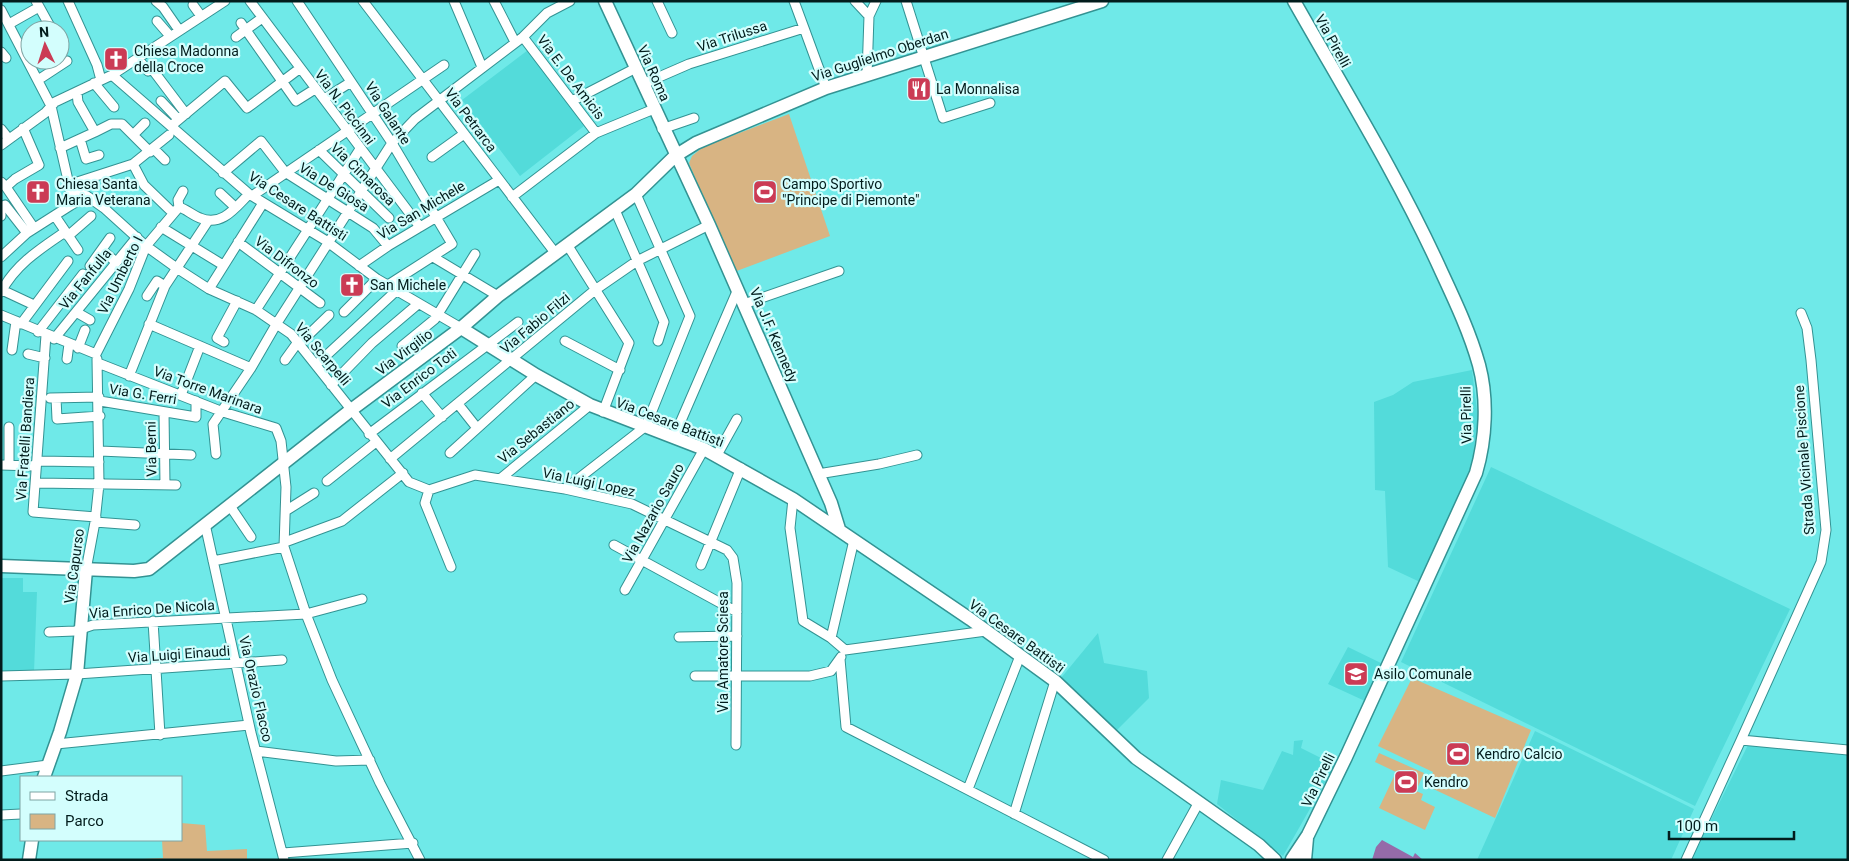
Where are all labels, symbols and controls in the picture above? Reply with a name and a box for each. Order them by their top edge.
street label: Via Pirelli [1312,12,1354,70]
street label: Via Trilussa [695,17,769,55]
north arrow [20,20,70,70]
text: N [39,24,50,40]
street label: Via Guglielmo Oberdan [810,25,950,85]
street label: Via E. De Amicis [534,32,608,122]
street label: Via Roma [635,42,673,104]
place label: Chiesa Madonna della Croce [134,43,239,75]
church icon: Chiesa Madonna della Croce [103,46,129,72]
street label: Via N. Piccinni [312,66,378,148]
restaurant icon: La Monnalisa [906,76,932,102]
street label: Via Galante [362,79,414,147]
place label: La Monnalisa [936,81,1020,97]
street label: Via Petrarca [442,85,500,155]
street label: Via Cimarosa [328,139,398,209]
street label: Via De Giosa [296,159,372,215]
street label: Via Cesare Battisti [246,168,350,244]
place label: Chiesa Santa Maria Veterana [56,176,151,208]
place label: Campo Sportivo "Principe di Piemonte" [782,176,920,208]
street label: Via San Michele [374,178,468,242]
church icon: Chiesa Santa Maria Veterana [25,179,51,205]
sports icon: Campo Sportivo "Principe di Piemonte" [752,179,778,205]
street label: Via Umberto I [94,233,146,317]
street label: Via Difronzo [252,233,322,291]
street label: Via Fanfulla [56,245,114,313]
church icon: San Michele [339,272,365,298]
place label: San Michele [370,277,446,293]
street label: Via J.F. Kennedy [747,285,801,385]
street label: Via Fabio Filzi [497,289,573,357]
street label: Via Scarpelli [292,319,354,389]
street label: Via Virgilio [373,326,435,378]
street label: Via Enrico Toti [378,345,460,411]
street label: Via Torre Marinara [151,363,265,417]
street label: Via Fratelli Bandiera [13,377,37,501]
street label: Via G. Ferri [108,381,178,407]
street label: Strada Vicinale Piscione [1791,385,1817,535]
street label: Via Pirelli [1457,386,1475,444]
street label: Via Cesare Battisti [614,394,726,450]
street label: Via Sebastiano [495,395,577,467]
street label: Via Berni [143,421,159,477]
street label: Via Nazario Sauro [619,460,687,566]
street label: Via Luigi Lopez [541,464,637,500]
street label: Via Capurso [61,527,87,605]
street label: Via Amatore Sciesa [715,591,731,713]
street label: Via Cesare Battisti [966,596,1068,676]
street label: Via Enrico De Nicola [89,597,215,621]
street label: Via Orazio Flacco [236,634,276,744]
street label: Via Luigi Einaudi [127,642,231,666]
school or university icon: Asilo Comunale [1343,661,1369,687]
place label: Asilo Comunale [1374,666,1472,682]
sports icon: Kendro Calcio [1445,741,1471,767]
place label: Kendro Calcio [1476,746,1563,762]
street label: Via Pirelli [1298,750,1338,810]
sports icon: Kendro [1393,769,1419,795]
place label: Kendro [1424,774,1468,790]
legend [20,776,182,841]
text: Strada [65,787,108,805]
scale bar [1669,808,1794,840]
text: Parco [65,812,104,830]
text: 100 m [1676,817,1718,835]

